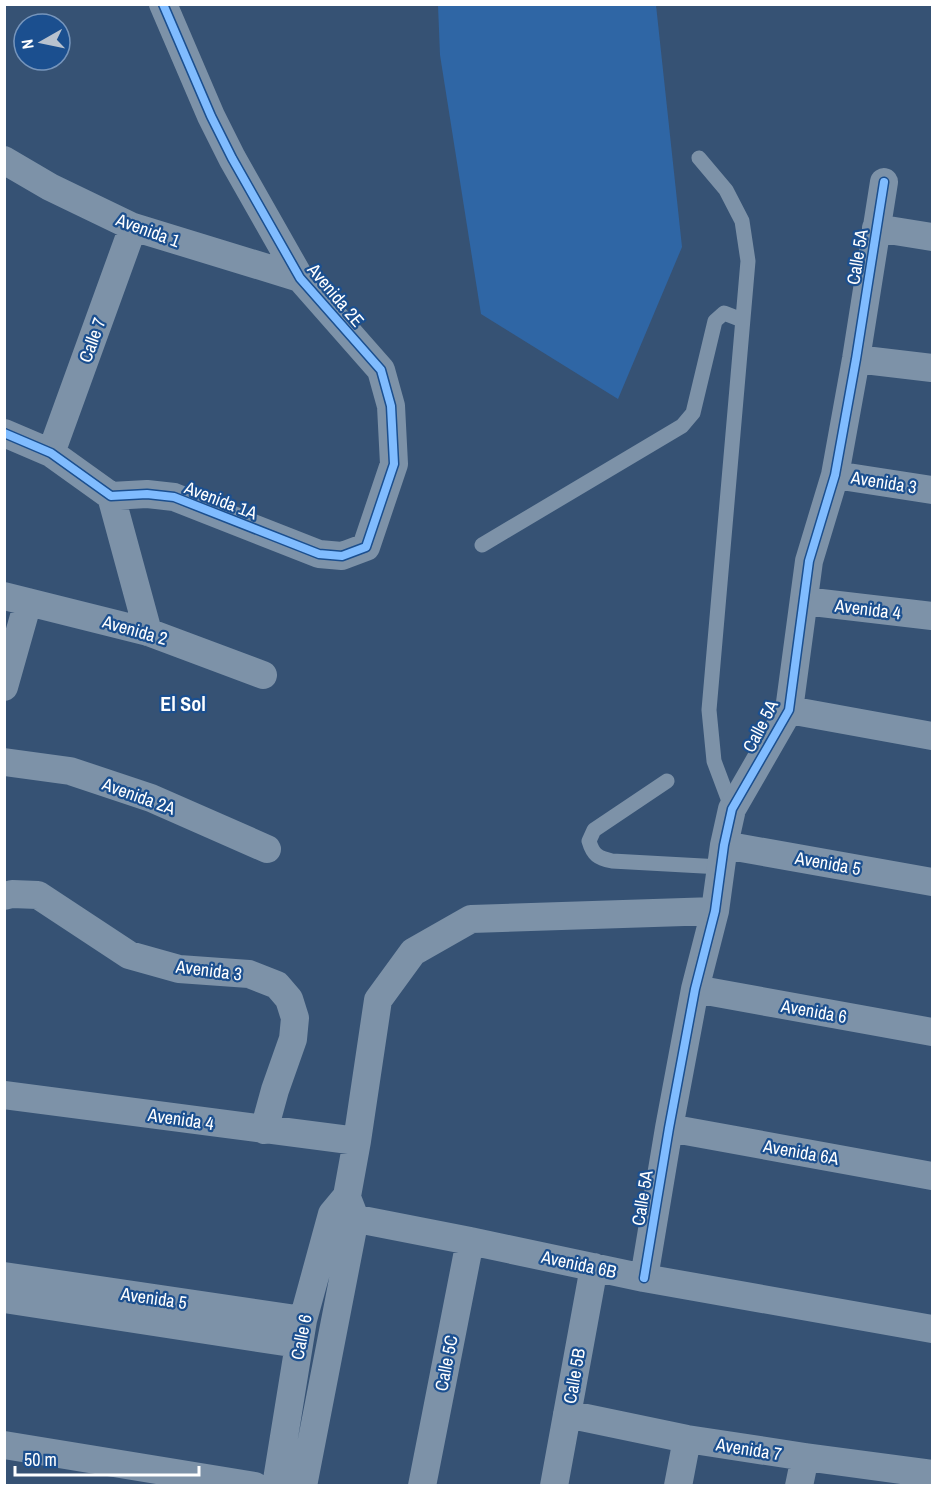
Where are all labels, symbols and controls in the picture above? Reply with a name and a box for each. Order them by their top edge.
north arrow [12,12,72,72]
text: N [16,38,39,51]
street label: Avenida 1 [112,207,184,253]
street label: Calle 5A [840,227,874,287]
street label: Avenida 2E [301,257,370,332]
street label: Calle 7 [72,314,112,366]
street label: Avenida 3 [848,464,919,500]
street label: Avenida 1A [180,474,261,525]
street label: Avenida 4 [833,592,902,625]
street label: Avenida 2 [99,609,170,651]
district label: El Sol [160,690,206,717]
street label: Calle 5A [736,695,784,757]
street label: Avenida 2A [98,771,179,821]
street label: Avenida 5 [792,845,863,881]
street label: Avenida 3 [174,953,243,986]
street label: Avenida 6 [778,993,849,1029]
street label: Avenida 4 [145,1102,216,1136]
street label: Avenida 6A [760,1133,841,1171]
street label: Calle 5A [625,1168,659,1228]
street label: Avenida 6B [538,1244,619,1284]
street label: Avenida 5 [118,1281,189,1315]
street label: Calle 6 [284,1312,318,1362]
street label: Calle 5C [428,1333,464,1393]
street label: Calle 5B [557,1346,591,1406]
street label: Avenida 7 [713,1431,784,1467]
scale bar [15,1439,200,1477]
text: 50 m [24,1447,57,1472]

